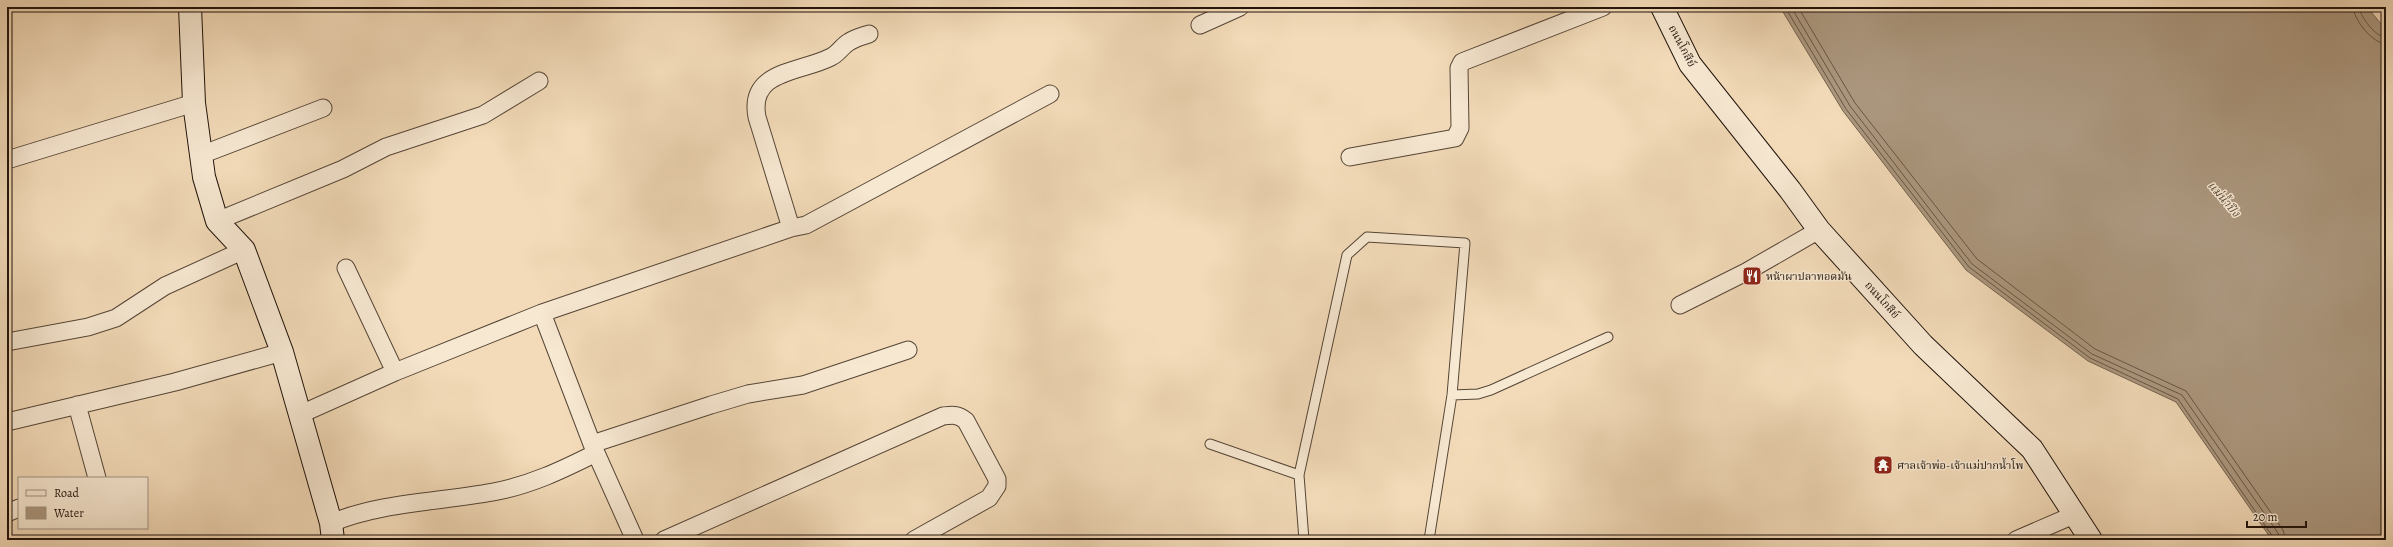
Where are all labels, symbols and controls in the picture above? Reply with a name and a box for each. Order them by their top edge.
street label: ถนนโกสีย์ [1665,22,1699,70]
water label: แม่น้ำปิง [2204,177,2245,221]
restaurant icon: หน้าผาปลาทอดมัน [1741,265,1763,287]
place label: หน้าผาปลาทอดมัน [1766,269,1852,284]
street label: ถนนโกสีย์ [1861,278,1903,322]
temple icon: ศาลเจ้าพ่อ-เจ้าแม่ปากน้ำโพ [1872,454,1894,476]
place label: ศาลเจ้าพ่อ-เจ้าแม่ปากน้ำโพ [1897,457,2023,473]
legend [18,477,148,529]
text: Road [54,485,80,501]
scale bar [2247,503,2306,529]
text: Water [53,505,84,521]
text: 20 m [2253,509,2277,525]

